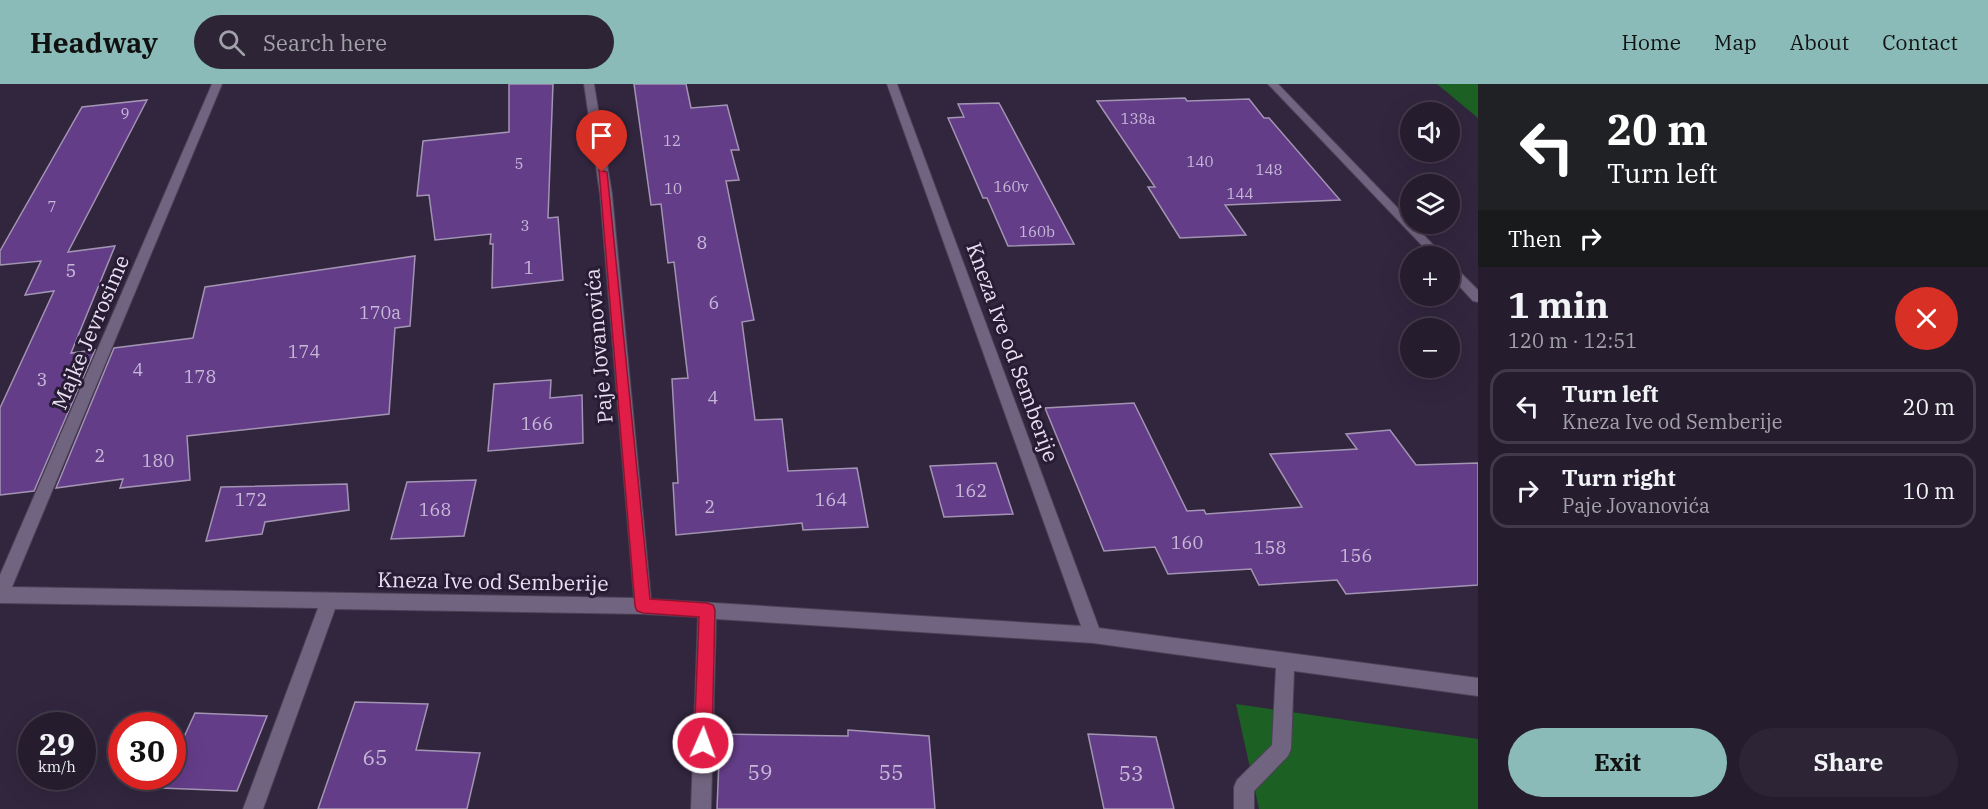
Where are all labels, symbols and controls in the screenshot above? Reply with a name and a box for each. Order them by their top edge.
search box [194,15,614,69]
text: Headway [30,24,158,61]
icon: search [215,26,248,59]
text: Search here [263,28,387,57]
text: Home [1621,28,1681,56]
text: Map [1714,28,1757,56]
text: About [1790,28,1849,56]
text: Contact [1882,28,1958,56]
map controls [1400,102,1460,378]
button: sound [1400,102,1460,162]
text: 20 m [1607,102,1708,157]
house number: 9 [120,104,130,123]
icon: left [1508,108,1586,186]
house number: 138a [1120,109,1156,128]
pin [576,110,627,172]
icon: arrive [585,119,618,152]
house number: 12 [663,131,681,150]
house number: 140 [1186,152,1214,171]
house number: 5 [514,154,524,173]
text: Turn left [1607,155,1718,190]
house number: 148 [1255,160,1283,179]
button: layers [1400,174,1460,234]
house number: 160v [993,177,1029,196]
house number: 10 [664,179,682,198]
house number: 144 [1226,184,1254,203]
house number: 7 [47,197,57,216]
house number: 3 [520,216,530,235]
house number: 160b [1019,222,1055,241]
icon: right [1574,222,1607,255]
text: Then [1508,224,1562,253]
house number: 8 [697,231,707,254]
street label: Kneza Ive od Semberije [960,238,1066,466]
button: + [1400,246,1460,306]
street label: Majke Jevrosime [45,250,135,414]
house number: 1 [524,256,534,279]
house number: 5 [66,259,76,282]
street label: Paje Jovanovića [577,267,619,425]
text: 1 min [1508,281,1609,328]
button: close [1895,287,1958,350]
house number: 6 [709,291,719,314]
house number: 170a [359,301,401,324]
button: − [1400,318,1460,378]
text: 120 m · 12:51 [1508,327,1637,354]
house number: 174 [288,340,320,363]
house number: 4 [133,358,143,381]
house number: 178 [184,365,216,388]
house number: 3 [37,368,47,391]
text: Turn left [1562,379,1658,408]
house number: 4 [708,386,718,409]
icon: left [1511,390,1544,423]
text: 20 m [1903,392,1955,421]
text: Kneza Ive od Semberije [1562,408,1782,435]
house number: 166 [521,412,553,435]
house number: 2 [95,444,105,467]
house number: 180 [142,449,174,472]
text: Turn right [1562,463,1676,492]
icon: right [1511,474,1544,507]
text: 10 m [1903,476,1955,505]
house number: 162 [955,479,987,502]
house number: 172 [235,488,267,511]
house number: 164 [815,488,847,511]
text: Paje Jovanovića [1562,492,1710,519]
house number: 2 [705,495,715,518]
house number: 168 [419,498,451,521]
house number: 160 [1171,531,1203,554]
house number: 158 [1254,536,1286,559]
house number: 156 [1340,544,1372,567]
street label: Kneza Ive od Semberije [377,565,609,597]
position arrow [671,711,735,775]
speed limit sign: 30 [108,712,186,790]
text: 29 [39,724,75,763]
button: Exit [1508,728,1727,797]
button: Share [1739,728,1958,797]
house number: 65 [362,743,388,771]
text: km/h [38,757,76,776]
house number: 59 [747,758,773,786]
house number: 55 [878,758,904,786]
house number: 53 [1118,759,1144,787]

